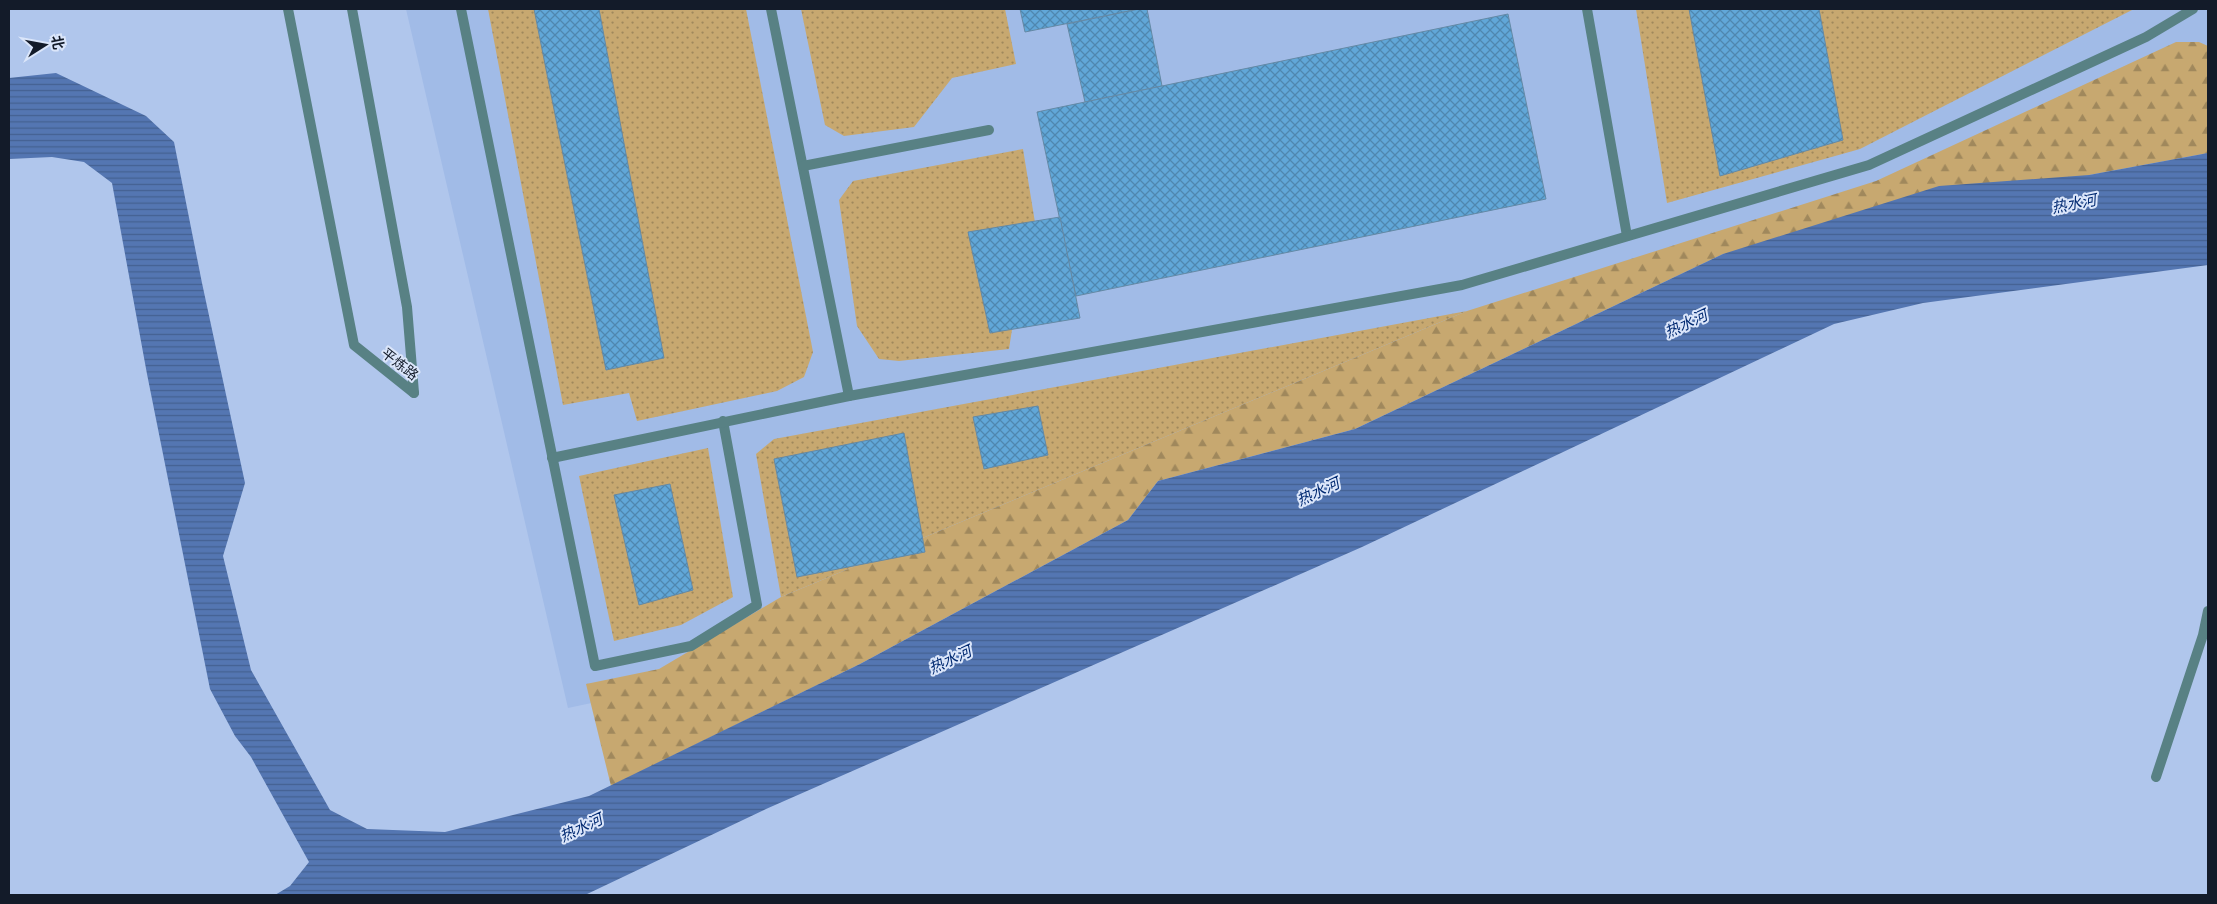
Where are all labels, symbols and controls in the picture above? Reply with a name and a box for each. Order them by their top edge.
north arrow [20,20,70,70]
text: 北 [48,34,67,51]
water label: 热水河 [2050,190,2101,217]
water label: 热水河 [1662,305,1713,342]
street label: 平炼路 [378,345,421,384]
water label: 热水河 [1294,473,1345,510]
water label: 热水河 [926,641,977,678]
water label: 热水河 [557,809,608,846]

